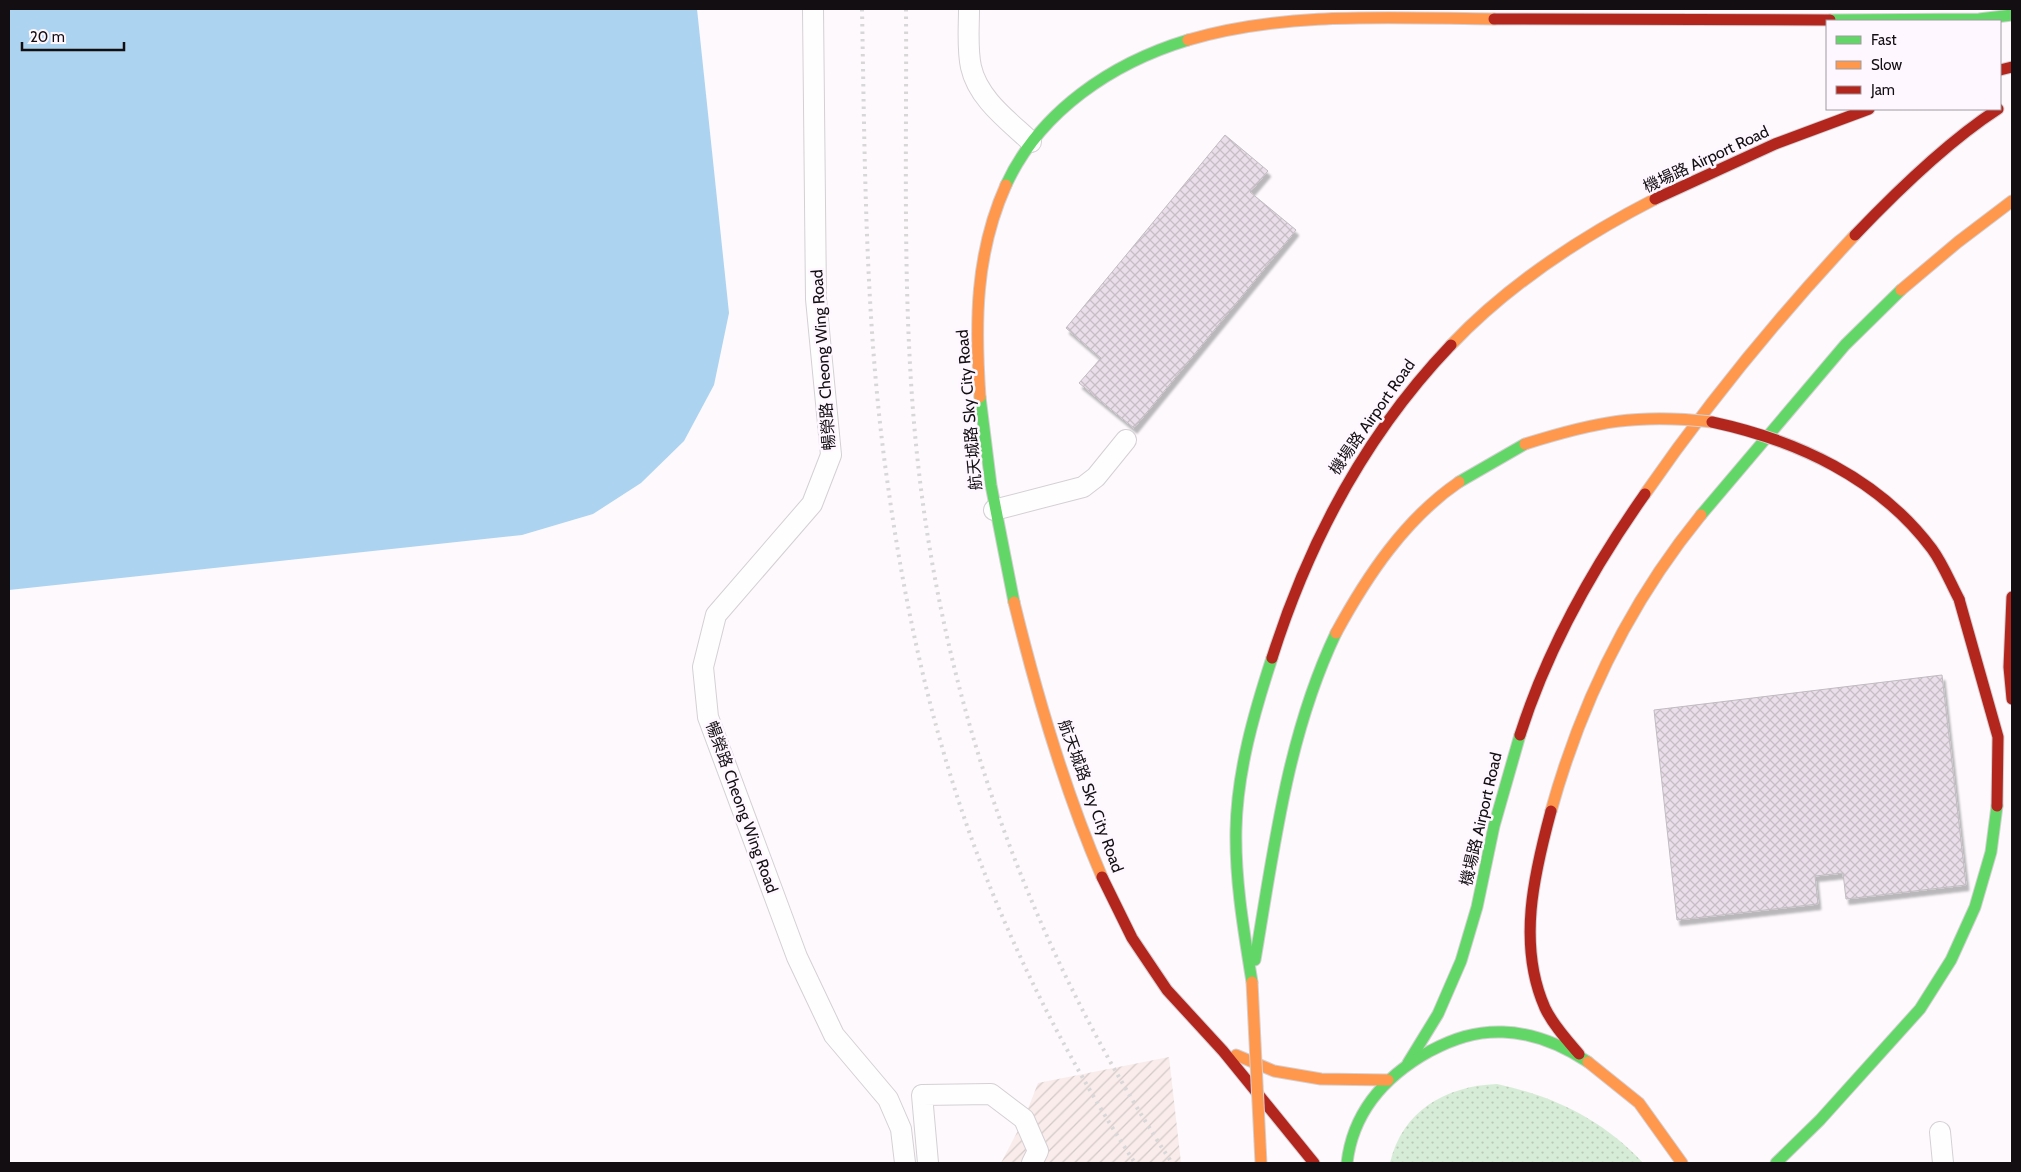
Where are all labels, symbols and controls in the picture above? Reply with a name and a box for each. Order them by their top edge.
scale bar [22,20,125,52]
legend [1826,20,2001,110]
text: 20 m [30,28,65,46]
text: Fast [1871,31,1896,49]
text: Slow [1871,56,1902,74]
text: Jam [1870,81,1895,99]
street label: 機場路 Airport Road [1640,122,1772,196]
street label: 暢榮路 Cheong Wing Road [807,269,839,451]
street label: 航天城路 Sky City Road [953,329,985,491]
street label: 機場路 Airport Road [1325,356,1419,478]
street label: 航天城路 Sky City Road [1055,717,1127,875]
street label: 暢榮路 Cheong Wing Road [702,719,782,895]
street label: 機場路 Airport Road [1456,750,1506,888]

